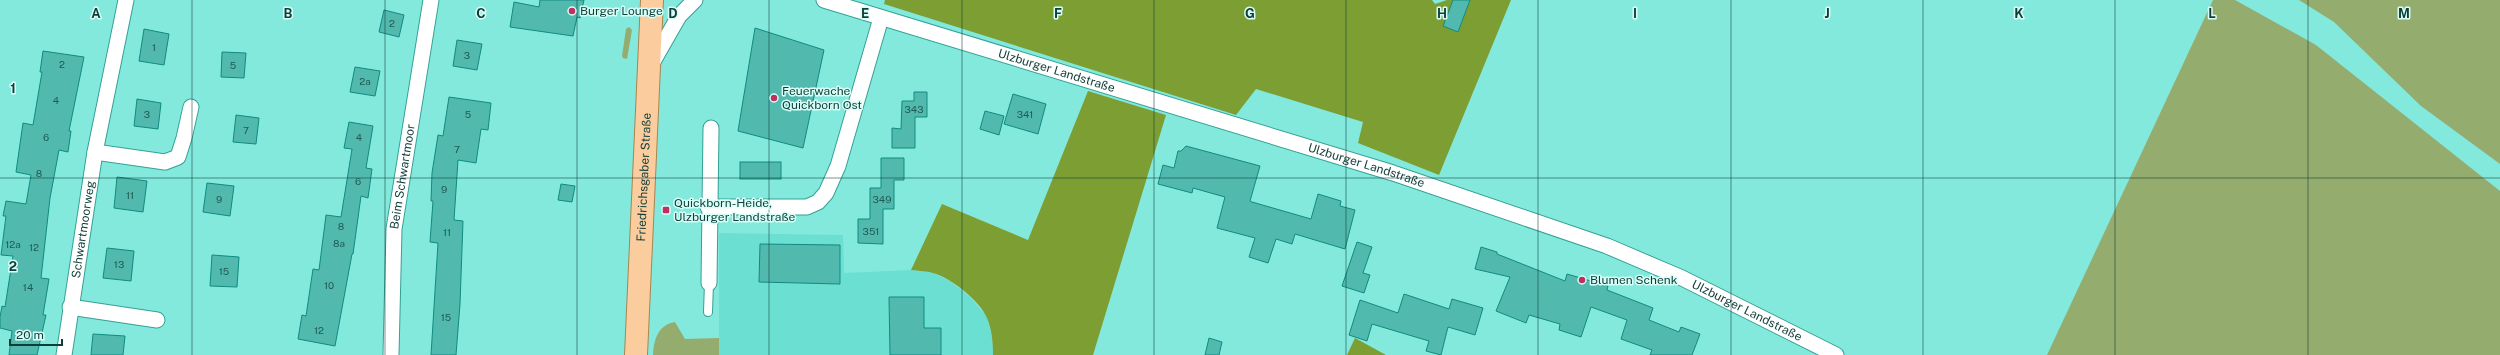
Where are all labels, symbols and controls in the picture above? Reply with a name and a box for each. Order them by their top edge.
place label: Burger Lounge [580,4,663,18]
text: A [91,6,101,21]
text: B [284,6,293,21]
text: C [476,6,486,21]
marker: Burger Lounge [567,6,577,16]
text: D [668,6,678,21]
text: E [861,6,869,21]
text: F [1054,6,1062,21]
text: G [1245,6,1255,21]
text: H [1437,6,1447,21]
text: I [1633,6,1637,21]
text: J [1824,6,1830,21]
text: K [2014,6,2024,21]
text: L [2208,6,2216,21]
text: M [2398,6,2410,21]
house number: 2 [389,17,395,29]
house number: 1 [152,41,156,53]
street label: Ulzburger Landstraße [996,46,1117,95]
house number: 3 [464,49,470,61]
house number: 2 [59,58,65,70]
house number: 5 [230,59,236,71]
house number: 2a [359,75,371,87]
text: 1 [10,81,16,96]
place label: Feuerwache Quickborn Ost [782,84,862,112]
marker: Feuerwache Quickborn Ost [769,93,779,103]
house number: 4 [53,94,59,106]
house number: 343 [905,103,923,115]
house number: 3 [144,108,150,120]
house number: 5 [465,108,471,120]
house number: 341 [1017,108,1033,120]
street label: Friedrichsgaber Straße [634,112,654,242]
street label: Beim Schwartmoor [387,123,418,230]
house number: 7 [243,124,249,136]
house number: 6 [43,131,49,143]
house number: 4 [356,131,362,143]
street label: Ulzburger Landstraße [1306,141,1427,190]
house number: 7 [454,143,460,155]
house number: 8 [36,167,42,179]
house number: 6 [355,175,361,187]
street label: Schwartmoorweg [69,180,98,279]
house number: 9 [441,183,447,195]
house number: 11 [126,189,134,201]
house number: 9 [216,193,222,205]
house number: 349 [873,193,891,205]
place label: Quickborn-Heide, Ulzburger Landstraße [674,196,795,224]
marker: Quickborn-Heide, Ulzburger Landstraße [661,205,671,215]
house number: 8 [338,220,344,232]
house number: 351 [863,225,879,237]
house number: 11 [443,226,451,238]
house number: 8a [333,237,345,249]
house number: 12a [5,238,21,250]
house number: 12 [29,241,39,253]
house number: 13 [114,258,124,270]
text: 2 [9,259,17,274]
house number: 15 [219,265,229,277]
place label: Blumen Schenk [1590,273,1678,287]
marker: Blumen Schenk [1577,275,1587,285]
street label: Ulzburger Landstraße [1690,277,1805,344]
house number: 10 [324,279,334,291]
house number: 14 [23,281,33,293]
house number: 15 [441,311,451,323]
scale bar [10,321,62,347]
house number: 12 [314,324,324,336]
text: 20 m [16,328,44,342]

